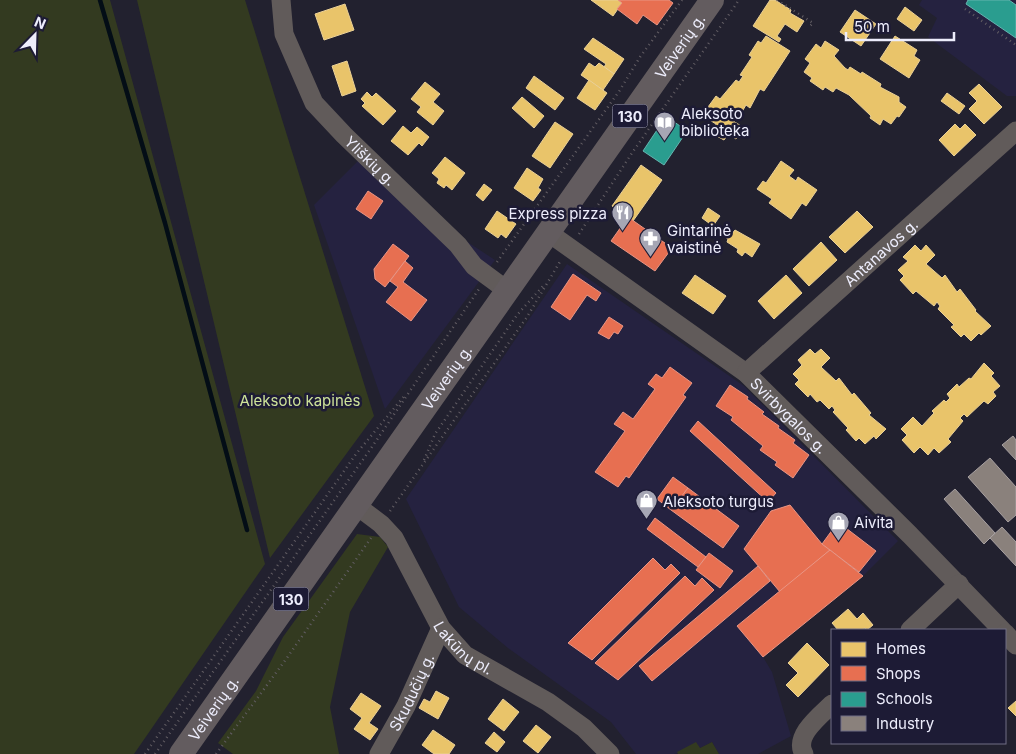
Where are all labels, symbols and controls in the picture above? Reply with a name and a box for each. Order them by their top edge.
north arrow [10,10,60,60]
street label: Veiverių g. [650,10,709,82]
scale bar [846,10,954,42]
text: N [32,13,49,32]
text: 50 m [854,17,890,36]
road number: 130 [612,104,648,128]
place label: Aleksoto biblioteka [681,104,749,140]
library icon: Aleksoto biblioteka [653,110,677,141]
street label: Yliškių g. [341,132,400,190]
restaurant icon: Express pizza [611,201,635,232]
place label: Express pizza [509,204,607,223]
street label: Antanavos g. [840,214,922,290]
place label: Gintarinė vaistinė [667,221,731,257]
pharmacy icon: Gintarinė vaistinė [639,227,663,258]
street label: Veiverių g. [417,341,476,413]
street label: Svirbygalos g. [746,373,831,457]
park label: Aleksoto kapinės [240,391,361,410]
shop icon: Aleksoto turgus [635,489,659,520]
place label: Aleksoto turgus [663,492,774,511]
shop icon: Aivita [826,510,850,541]
place label: Aivita [854,513,894,532]
road number: 130 [274,588,308,610]
street label: Lakūnų pl. [430,618,496,678]
legend [831,629,1006,744]
text: Homes [876,639,926,658]
street label: Skudučių g. [385,650,438,734]
text: Shops [876,664,921,683]
street label: Veiverių g. [184,672,243,744]
text: Schools [876,689,933,708]
text: Industry [876,714,935,733]

